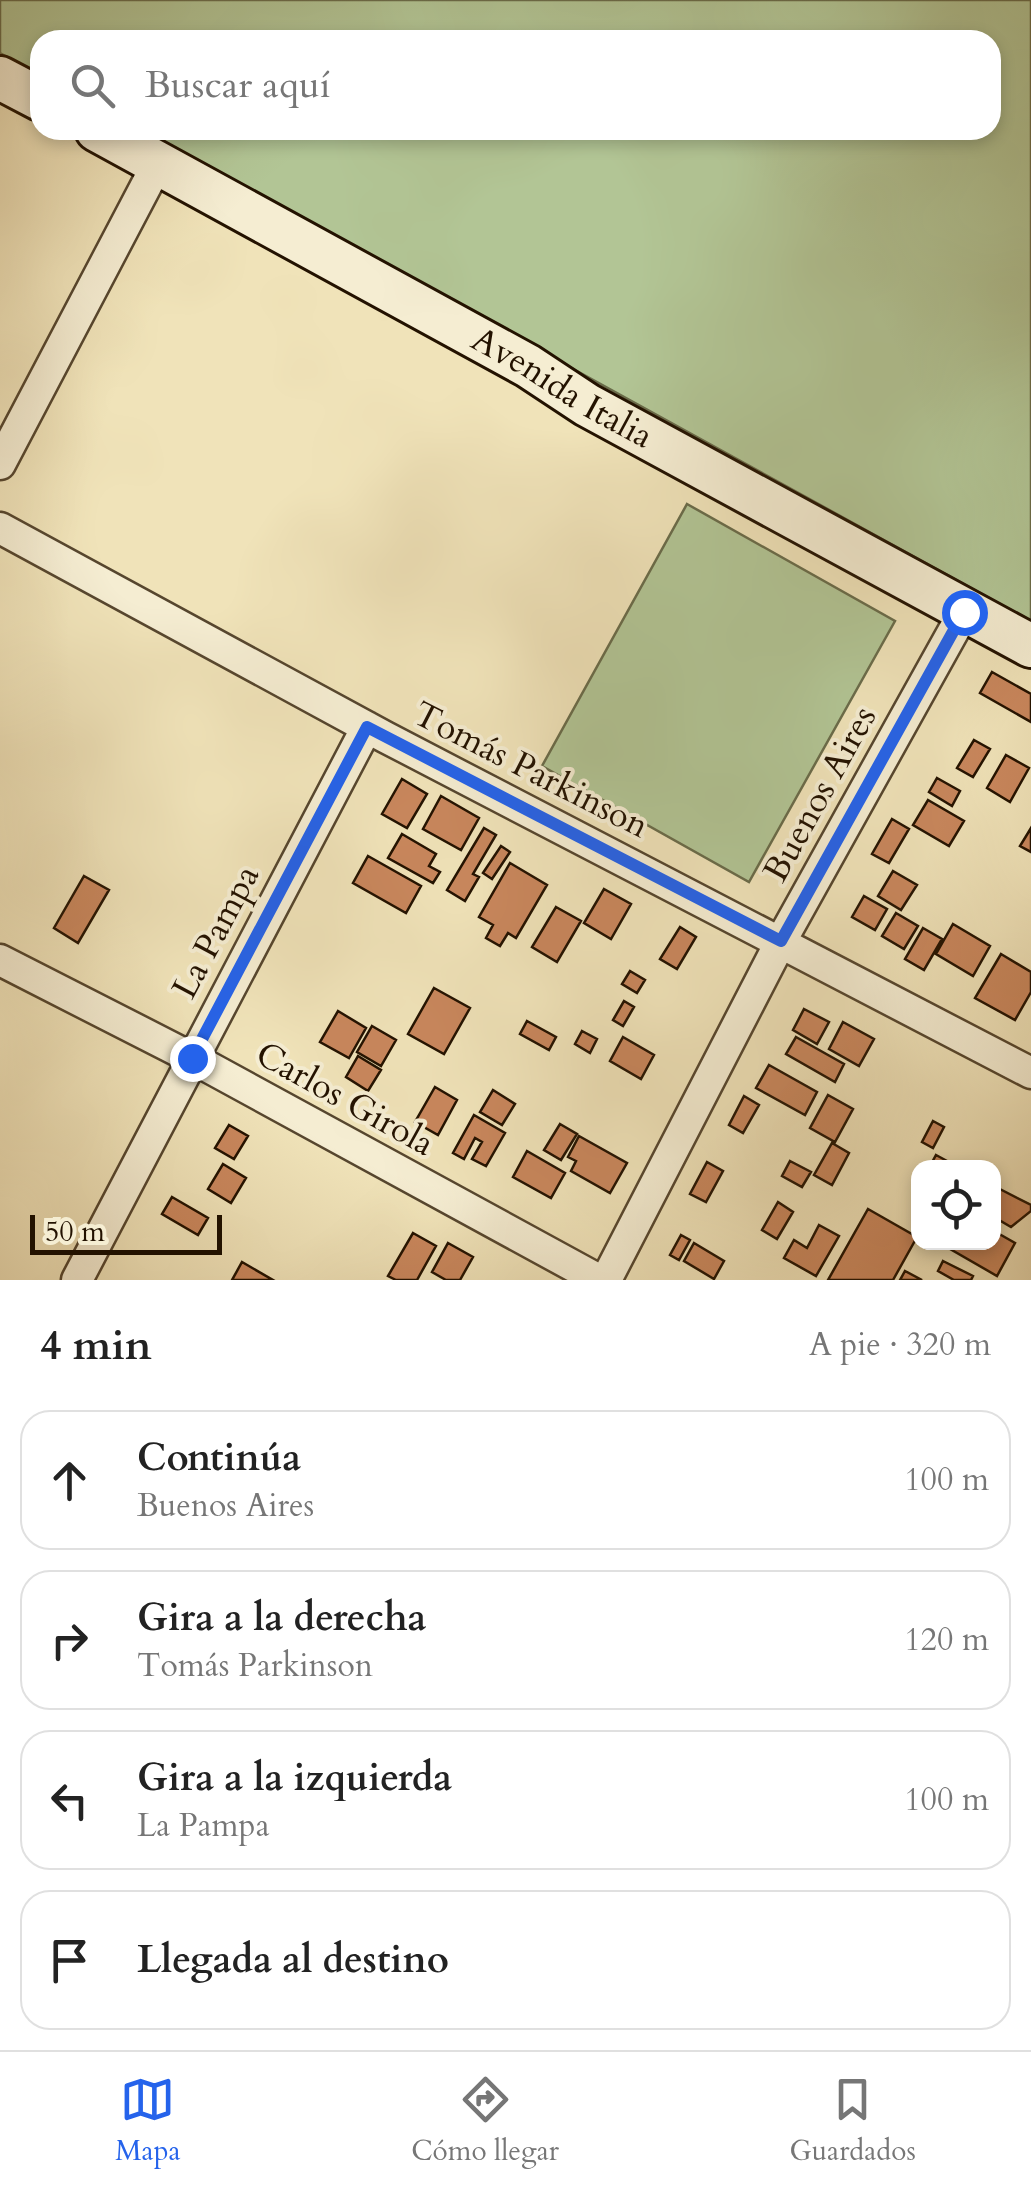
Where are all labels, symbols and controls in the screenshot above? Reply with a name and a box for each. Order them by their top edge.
search box [30,30,1001,140]
icon: search [65,58,120,113]
text: Buscar aquí [145,59,331,111]
street label: Avenida Italia [463,316,661,460]
route start [942,590,988,636]
street label: Tomás Parkinson [405,690,657,850]
street label: Buenos Aires [752,698,888,890]
street label: La Pampa [161,857,271,1007]
street label: Carlos Girola [247,1030,443,1168]
route end [170,1036,216,1082]
map controls [911,1160,1001,1250]
button: locate [911,1160,1001,1250]
scale bar [30,1210,222,1254]
text: 50 m [45,1213,105,1251]
text: 4 min [40,1317,152,1374]
text: A pie · 320 m [809,1323,991,1367]
text: Continúa [137,1432,301,1484]
icon: ahead [42,1453,97,1508]
text: 100 m [904,1458,989,1502]
text: Buenos Aires [137,1484,314,1528]
text: Gira a la derecha [137,1592,426,1644]
icon: right [42,1613,97,1668]
text: 120 m [904,1618,989,1662]
text: Tomás Parkinson [137,1644,373,1688]
text: Gira a la izquierda [137,1752,452,1804]
icon: left [42,1773,97,1828]
text: 100 m [904,1778,989,1822]
text: La Pampa [137,1804,269,1848]
icon: arrive [42,1933,97,1988]
text: Llegada al destino [137,1934,449,1986]
tab: Mapa [115,2072,181,2170]
tab: Cómo llegar [411,2072,559,2170]
tab: Guardados [790,2072,916,2170]

